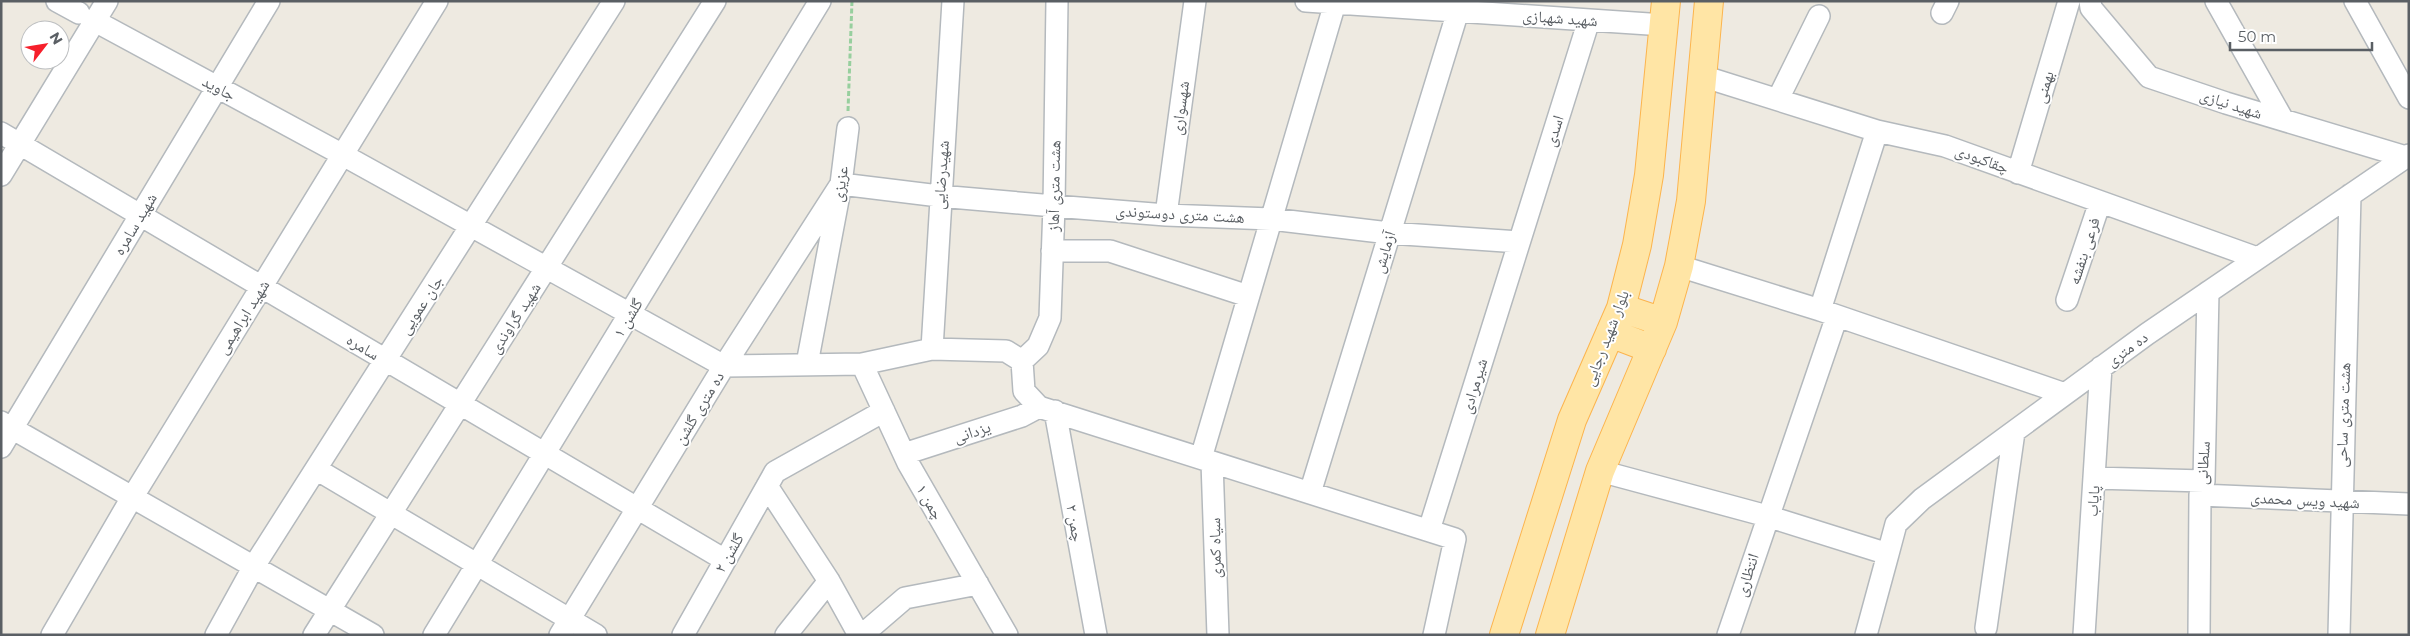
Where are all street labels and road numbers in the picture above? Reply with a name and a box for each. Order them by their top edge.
street label: شهید شهبازی [1522,6,1598,31]
street label: بهمنی [2030,69,2059,106]
street label: جاوید [199,71,239,105]
street label: شهسواری [1167,80,1194,136]
street label: شهید نیازی [2197,85,2265,124]
street label: اسدی [1540,113,1569,149]
street label: شهیدرضایی [929,140,954,210]
street label: هشت متری آهاز [1044,140,1065,233]
street label: چقاکبودی [1952,141,2011,178]
street label: عزیزی [828,165,853,204]
street label: شهید سامره [109,190,161,258]
street label: هشت متری دوستوندی [1115,201,1245,228]
street label: فرعی بنفشه [2064,215,2105,287]
street label: آزمایش [1369,228,1401,276]
street label: جان عمویی [395,272,448,339]
street label: شهید ابراهیمی [213,276,274,358]
street label: شهید گراوندی [485,279,546,357]
street label: بلوار شهید رجایی [1579,287,1634,389]
street label: گلشن ۱ [609,295,648,341]
street label: ده متری [2102,328,2152,371]
street label: سامره [343,330,383,364]
street label: شیرمرادی [1457,356,1492,416]
street label: هشت متری ساحی [2332,362,2355,468]
street label: ده متری گلشن [670,368,729,448]
street label: یزدانی [951,417,993,448]
street label: سلطانی [2192,440,2215,486]
street label: چمن ۱ [912,481,948,524]
street label: پایاب [2082,484,2104,517]
street label: شهید ویس محمدی [2250,488,2360,513]
street label: چمن ۲ [1061,503,1088,543]
street label: سیاه کمری [1205,517,1226,578]
street label: گلشن ۲ [710,530,749,576]
street label: انتظاری [1731,551,1764,599]

